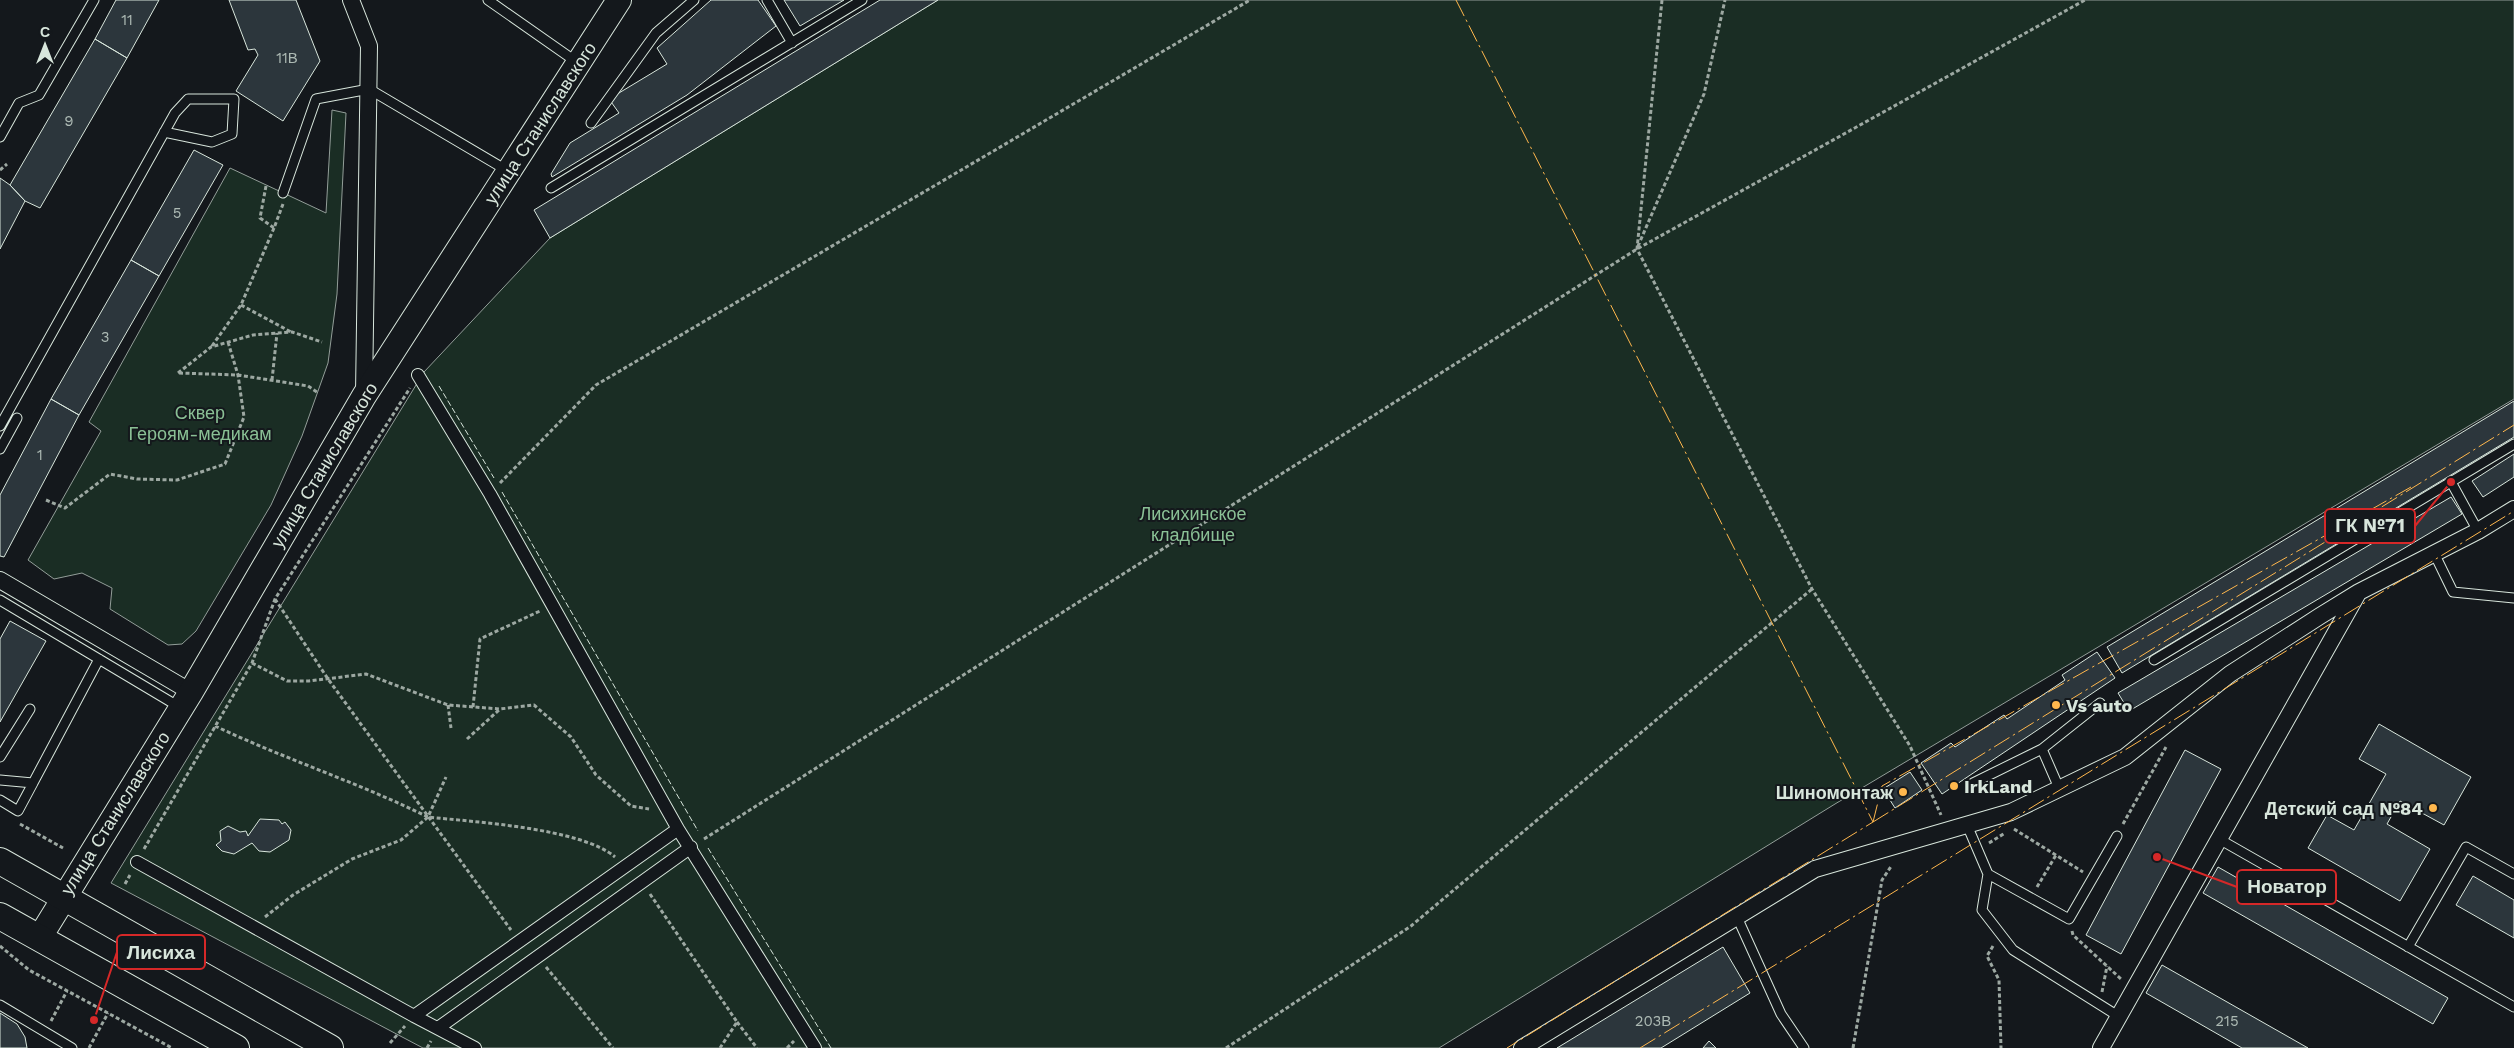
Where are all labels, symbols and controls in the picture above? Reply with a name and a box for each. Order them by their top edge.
house number: 11 [121,11,133,29]
north arrow [20,20,70,70]
text: С [40,24,50,40]
street label: улица Станиславского [480,38,600,208]
house number: 11В [276,49,298,67]
house number: 9 [64,112,74,130]
house number: 5 [173,204,181,222]
house number: 3 [101,328,109,346]
street label: улица Станиславского [266,379,382,551]
park label: Сквер Героям-медикам [128,402,272,444]
house number: 1 [37,446,43,464]
park label: Лисихинское кладбище [1139,503,1247,545]
callout: ГК №71 [2325,509,2415,543]
text: ГК №71 [2335,514,2405,537]
place label: Vs auto [2066,695,2133,716]
marker: Vs auto [2050,699,2062,711]
street label: улица Станиславского [56,727,174,899]
place label: IrkLand [1964,776,2032,797]
marker: IrkLand [1948,780,1960,792]
place label: Шиномонтаж [1776,782,1893,803]
marker: Шиномонтаж [1897,786,1909,798]
place label: Детский сад №84 [2265,798,2423,819]
marker: Детский сад №84 [2427,802,2439,814]
callout: Новатор [2237,870,2336,904]
text: Новатор [2247,875,2327,898]
callout: Лисиха [117,935,205,969]
text: Лисиха [127,941,196,964]
house number: 203В [1635,1012,1671,1030]
house number: 215 [2215,1012,2239,1030]

